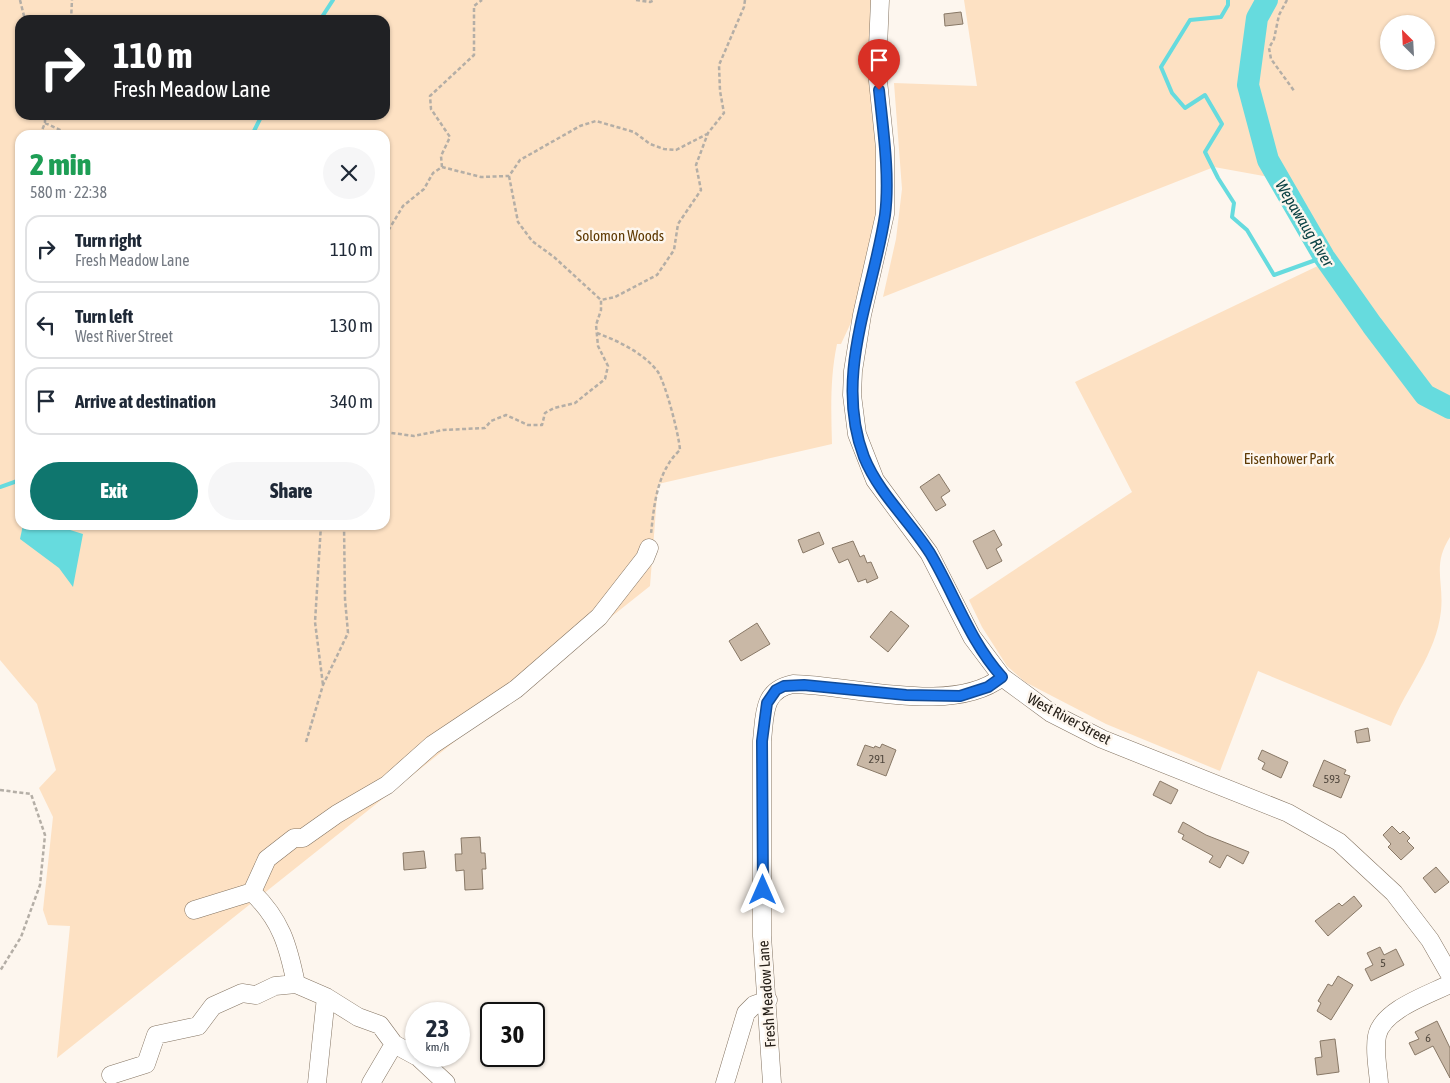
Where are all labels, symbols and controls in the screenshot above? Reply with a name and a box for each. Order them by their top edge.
north arrow [1380,15,1435,70]
map controls [1380,15,1435,70]
icon: right [30,35,95,100]
text: 110 m [113,35,192,75]
pin [858,39,900,90]
icon: arrive [865,46,893,74]
text: Fresh Meadow Lane [113,76,270,102]
text: 2 min [30,147,91,181]
button: close [323,147,375,199]
water label: Wepawaug River [1271,176,1339,271]
text: 580 m · 22:38 [30,183,107,201]
park label: Solomon Woods [576,227,664,244]
text: Turn right [75,229,142,251]
icon: right [32,235,60,263]
text: 110 m [330,238,373,260]
text: Fresh Meadow Lane [75,251,189,269]
text: Turn left [75,305,133,327]
icon: left [32,311,60,339]
text: 130 m [330,314,373,336]
text: West River Street [75,327,173,345]
icon: arrive [32,387,60,415]
text: Arrive at destination [75,390,216,412]
text: 340 m [330,390,373,412]
park label: Eisenhower Park [1244,450,1335,467]
button: Exit [30,462,198,520]
button: Share [208,462,375,520]
street label: West River Street [1025,689,1114,748]
house number: 291 [869,752,886,766]
house number: 593 [1324,772,1340,786]
position arrow [736,863,788,915]
street label: Fresh Meadow Lane [754,940,779,1048]
house number: 5 [1380,956,1386,970]
speed limit sign: 30 [480,1002,545,1067]
text: 23 [426,1014,449,1042]
house number: 6 [1425,1031,1431,1045]
text: km/h [426,1040,449,1054]

